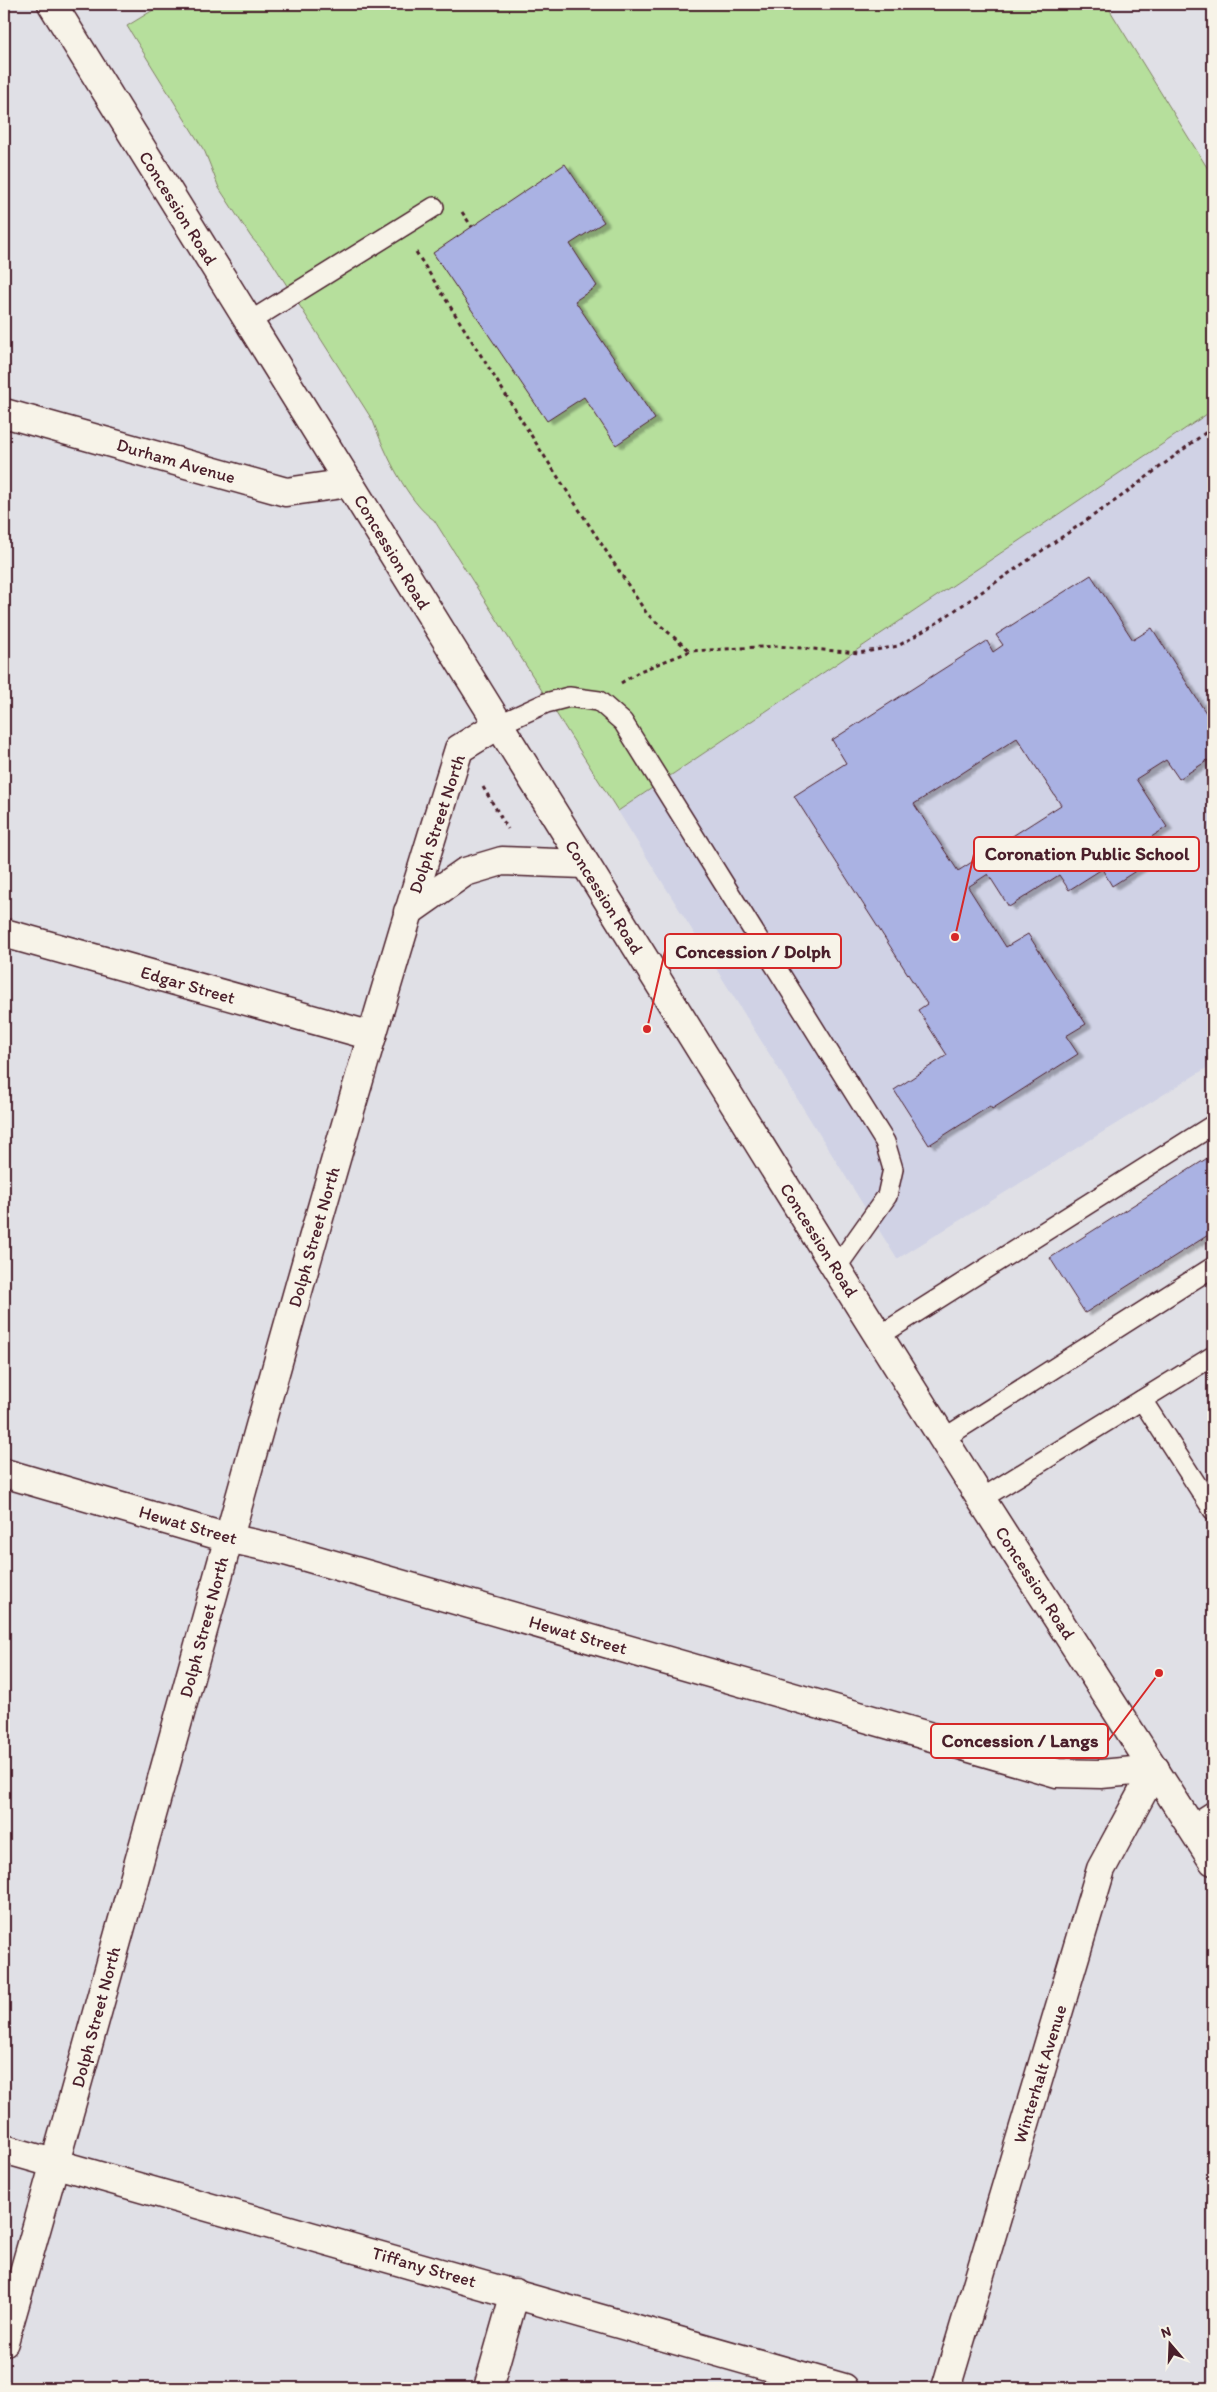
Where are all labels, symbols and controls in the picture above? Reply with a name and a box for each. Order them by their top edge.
street label: Concession Road [134,147,222,269]
street label: Durham Avenue [114,434,238,488]
street label: Concession Road [349,490,435,614]
street label: Dolph Street North [404,751,470,896]
street label: Concession Road [560,836,648,958]
callout: Coronation Public School [974,837,1199,871]
text: Coronation Public School [985,842,1190,865]
callout: Concession / Dolph [665,934,841,968]
text: Concession / Dolph [675,940,832,963]
street label: Edgar Street [138,961,238,1009]
street label: Dolph Street North [283,1164,345,1310]
street label: Concession Road [775,1179,863,1301]
street label: Hewat Street [136,1501,240,1550]
street label: Concession Road [990,1522,1080,1644]
street label: Dolph Street North [175,1554,234,1700]
street label: Hewat Street [526,1611,630,1660]
callout: Concession / Langs [931,1724,1108,1758]
text: Concession / Langs [941,1729,1099,1752]
street label: Dolph Street North [67,1944,126,2090]
street label: Winterhalt Avenue [1008,2002,1072,2146]
street label: Tiffany Street [369,2242,479,2292]
north arrow [1144,2320,1194,2370]
text: N [1159,2323,1173,2342]

